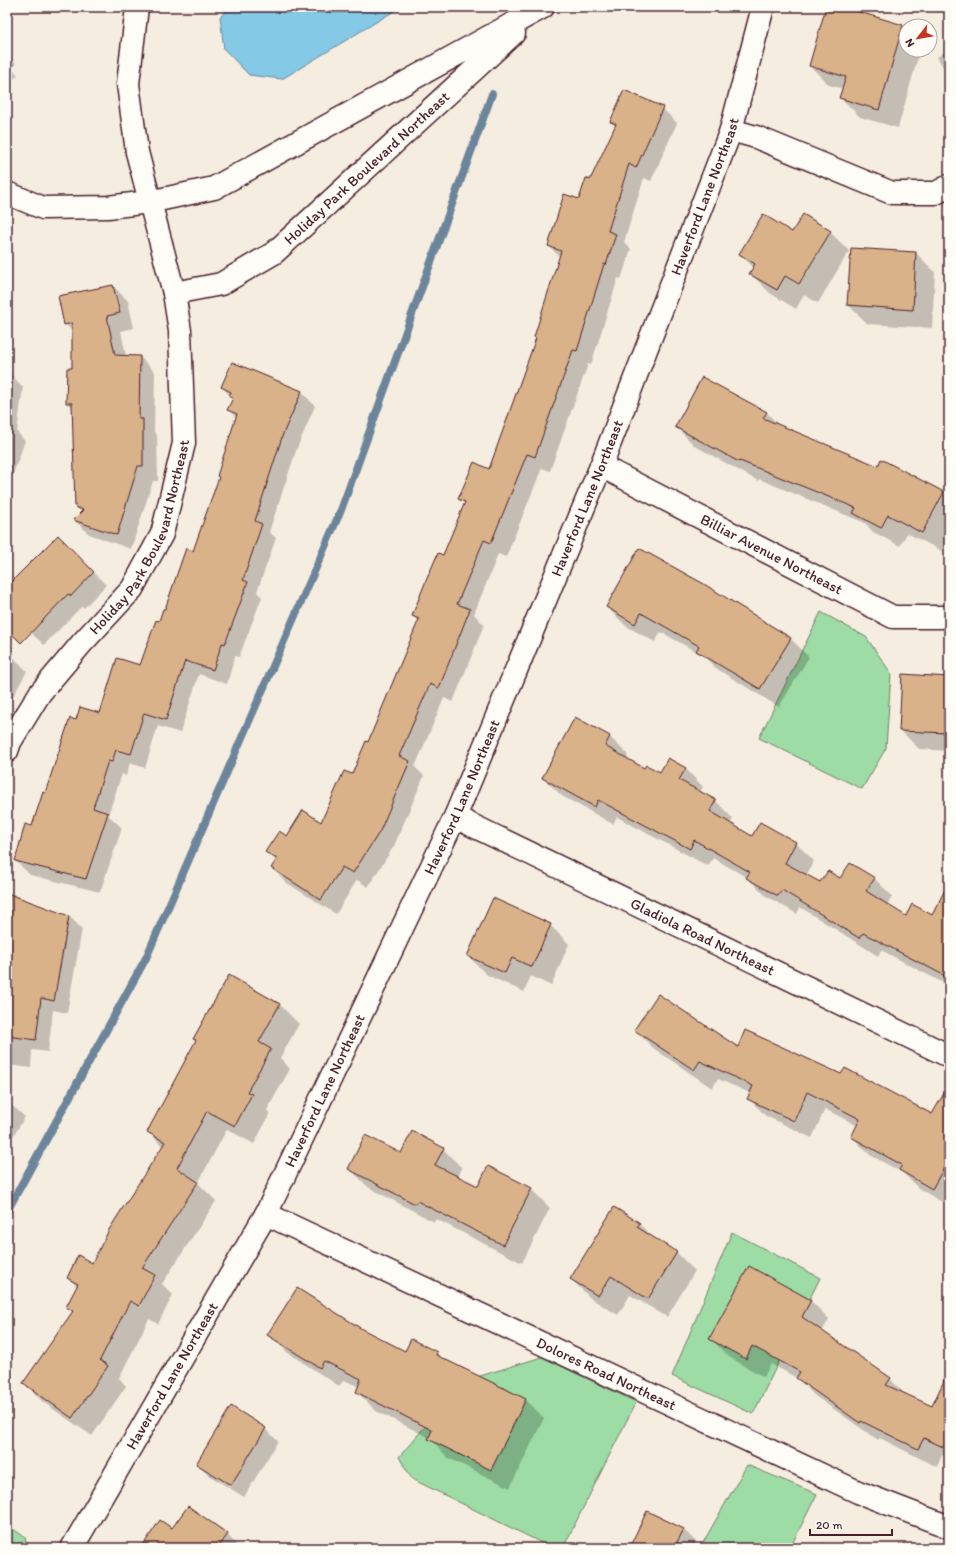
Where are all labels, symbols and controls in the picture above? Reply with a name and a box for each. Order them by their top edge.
north arrow [898,18,938,58]
text: N [902,36,917,49]
street label: Holiday Park Boulevard Northeast [280,87,453,248]
street label: Haverford Lane Northeast [667,116,743,278]
street label: Haverford Lane Northeast [547,417,627,579]
street label: Holiday Park Boulevard Northeast [85,439,193,638]
street label: Billiar Avenue Northeast [697,510,846,599]
street label: Haverford Lane Northeast [420,717,504,877]
street label: Gladiola Road Northeast [628,894,778,979]
street label: Haverford Lane Northeast [281,1011,369,1170]
street label: Haverford Lane Northeast [122,1299,222,1453]
street label: Dolores Road Northeast [534,1333,679,1414]
scale bar [810,1511,892,1537]
text: 20 m [816,1518,843,1532]

